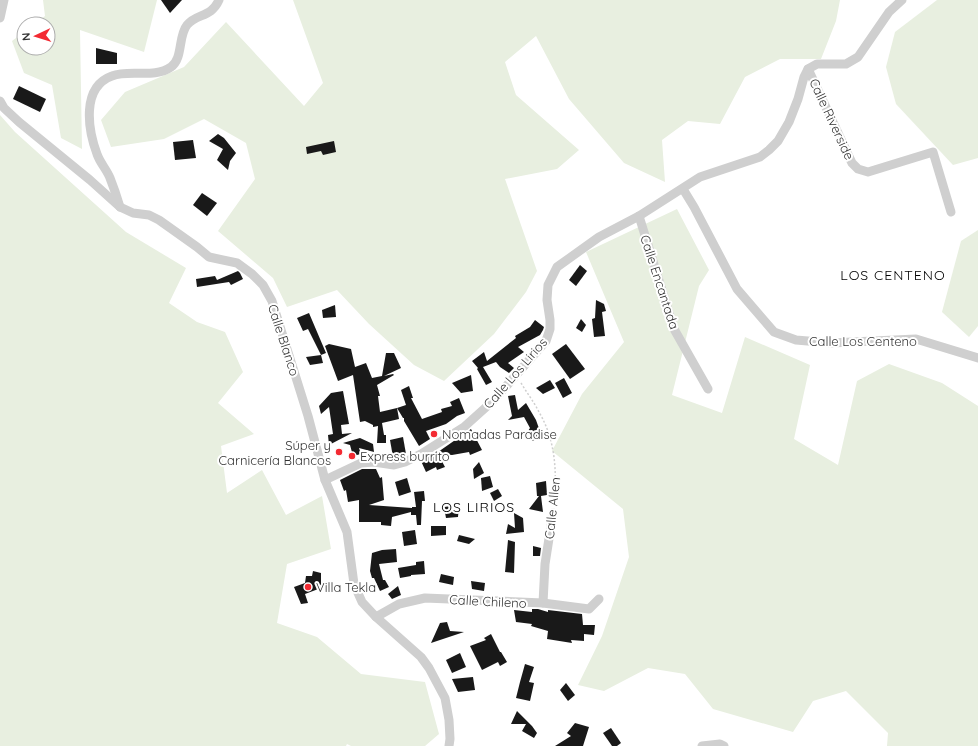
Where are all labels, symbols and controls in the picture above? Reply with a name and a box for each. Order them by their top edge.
north arrow [16,16,56,56]
text: N [19,32,33,41]
street label: Calle Riverside [806,76,858,162]
street label: Calle Encantada [637,233,683,331]
district label: LOS CENTENO [840,266,946,284]
street label: Calle Blanco [265,302,303,378]
street label: Calle Los Centeno [809,333,917,349]
street label: Calle Los Lirios [480,334,550,412]
place label: Nomadas Paradise [442,426,557,442]
marker: Nomadas Paradise [429,429,439,439]
place label: Súper y Carnicería Blancos [219,437,331,468]
marker: Súper y Carnicería Blancos [334,447,344,457]
place label: Express burrito [360,448,450,464]
marker: Express burrito [347,451,357,461]
street label: Calle Allen [541,476,563,540]
district label: LOS LIRIOS [433,498,515,516]
place label: Villa Tekla [316,579,376,595]
marker: Villa Tekla [303,582,313,592]
street label: Calle Chileno [449,591,527,611]

